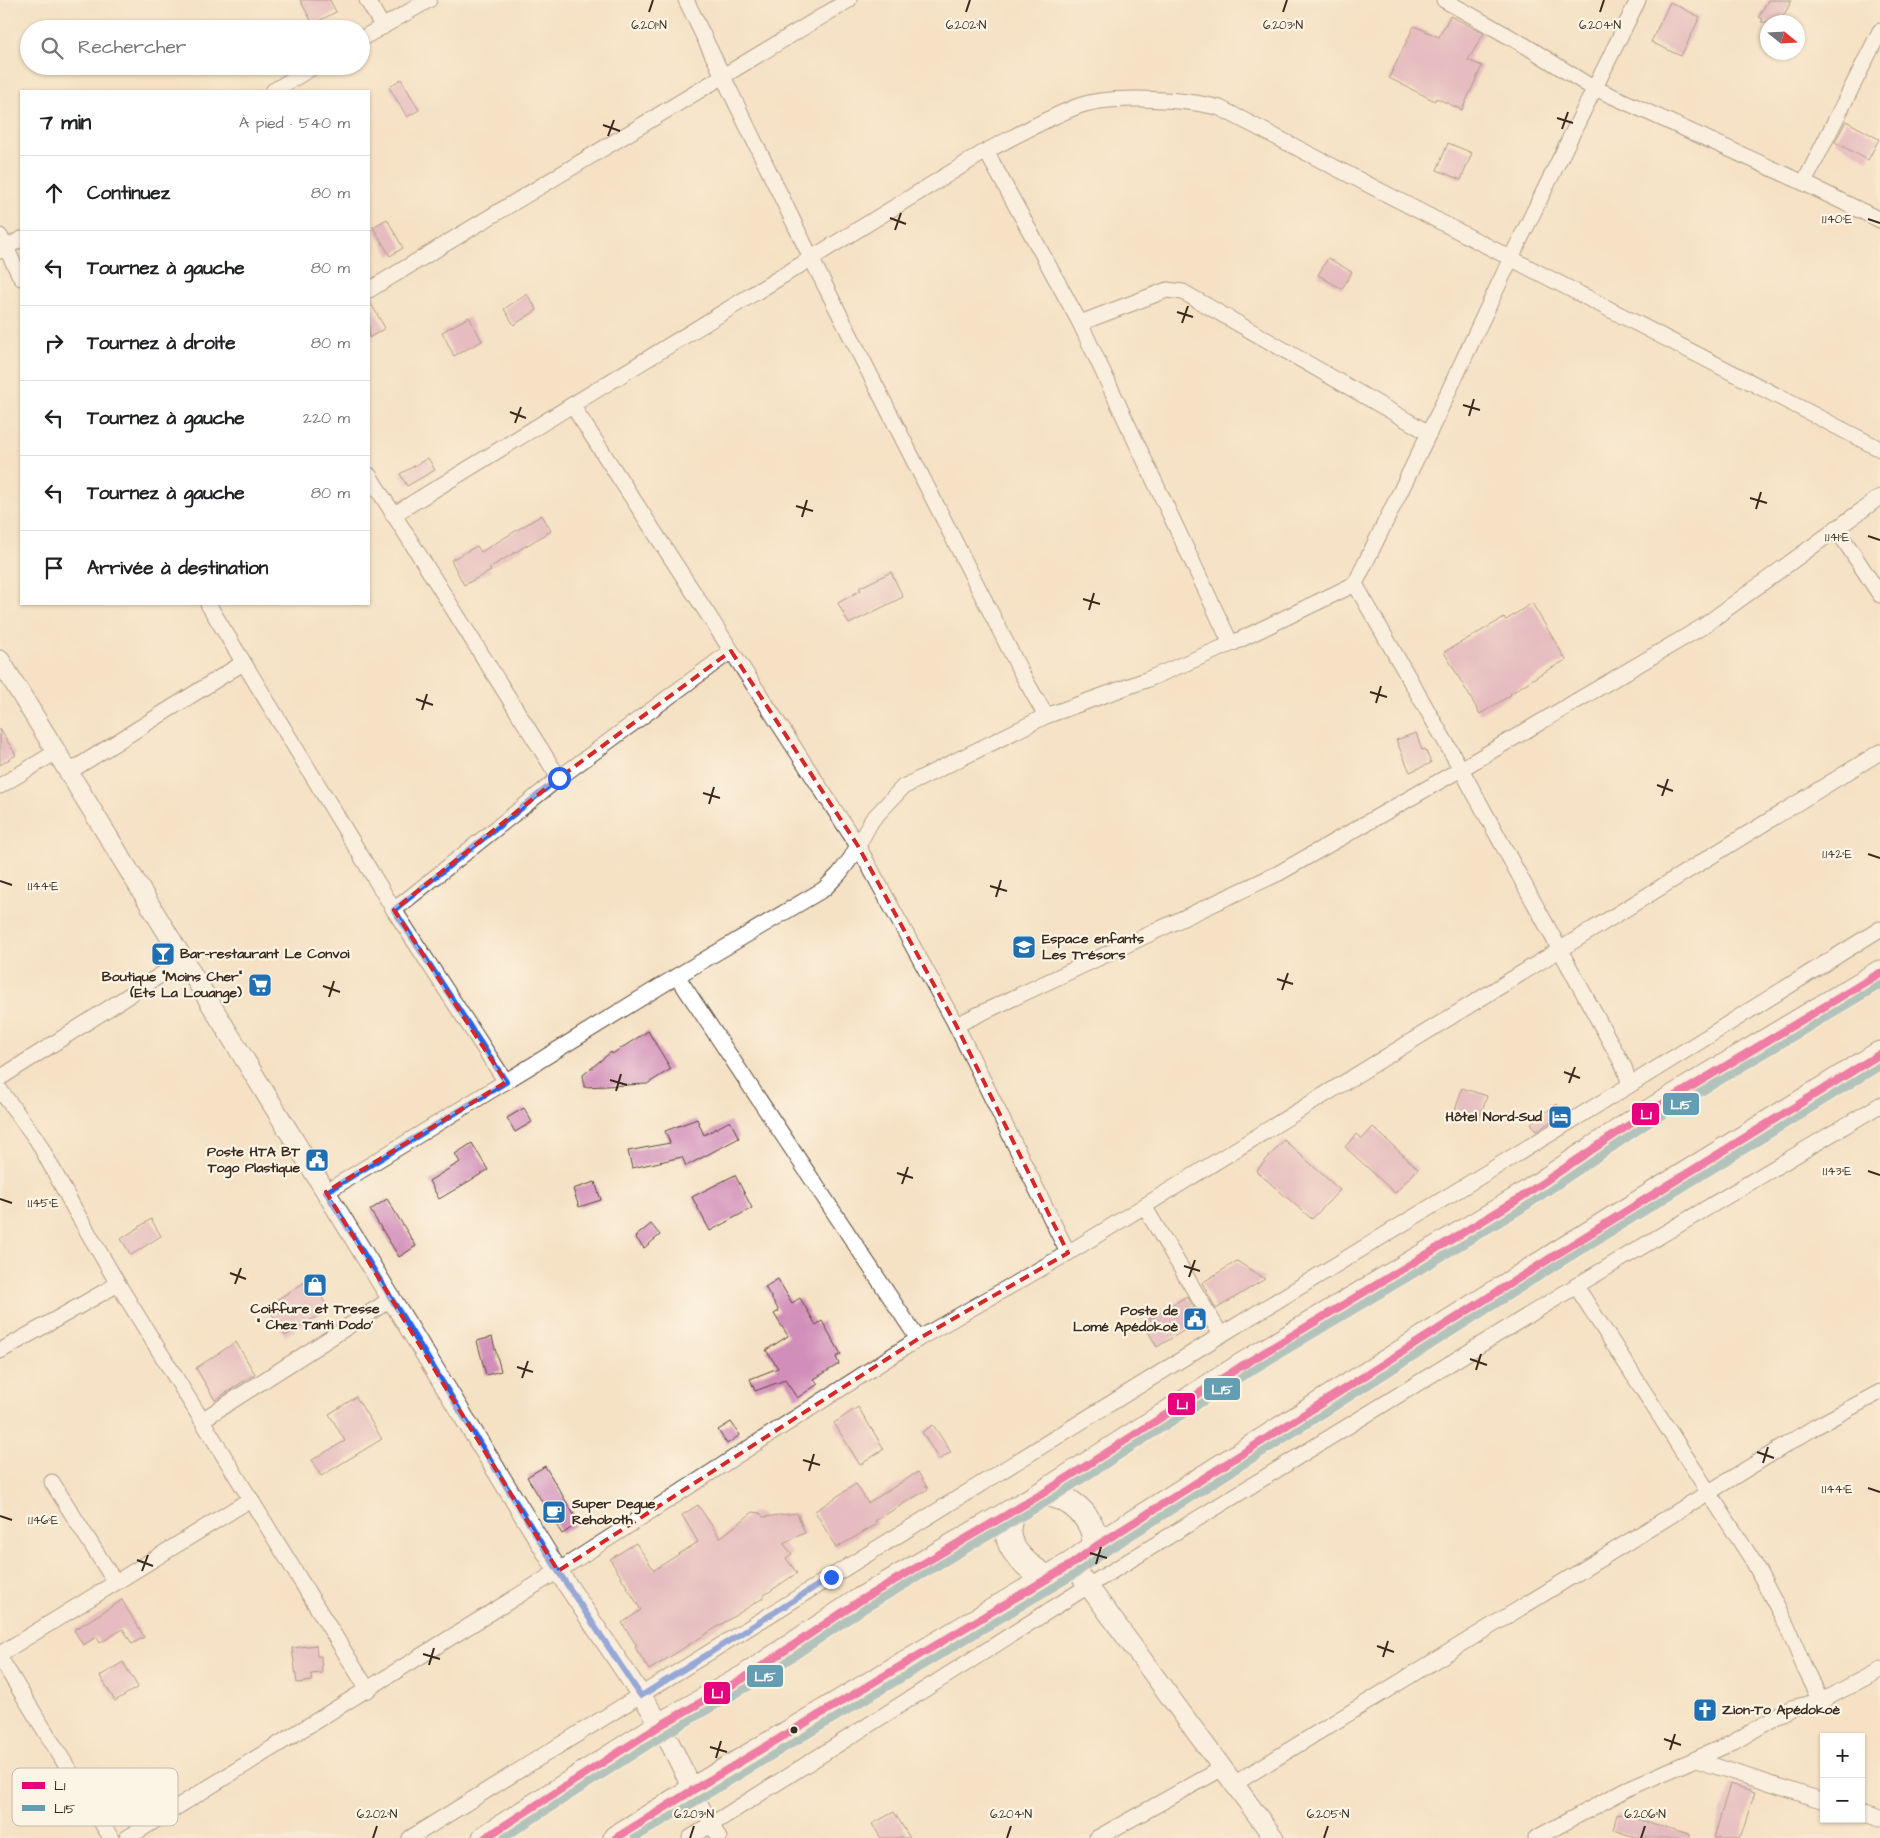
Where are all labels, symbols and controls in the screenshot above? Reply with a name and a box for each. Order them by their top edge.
north arrow [1760,15,1805,60]
text: 6.201°N [631,17,667,34]
text: 6.202°N [946,17,987,34]
text: 6.203°N [1263,17,1303,34]
text: 6.204°N [1579,17,1621,34]
search box [20,20,370,75]
icon: search [38,34,66,62]
text: Rechercher [78,34,186,61]
text: 7 min [40,108,91,137]
text: À pied · 540 m [239,112,350,134]
icon: ahead [40,179,68,207]
text: Continuez [87,180,170,207]
text: 80 m [311,182,350,204]
text: 1.140°E [1822,211,1852,228]
icon: left [40,254,68,282]
text: Tournez à gauche [87,255,245,282]
text: 80 m [311,257,350,279]
icon: right [40,329,68,357]
text: Tournez à droite [87,330,235,357]
text: 80 m [311,332,350,354]
icon: left [40,404,68,432]
text: Tournez à gauche [87,405,245,432]
text: 220 m [303,407,350,429]
icon: left [40,479,68,507]
text: Tournez à gauche [87,480,245,507]
text: 80 m [311,482,350,504]
text: 1.141°E [1825,529,1849,546]
icon: arrive [40,554,68,582]
text: Arrivée à destination [87,555,268,582]
route start [548,767,571,790]
text: 1.142°E [1822,846,1852,863]
text: 1.144°E [28,878,58,895]
place label: Espace enfants Les Trésors [1042,929,1144,965]
school or university icon: Espace enfants Les Trésors [1011,934,1037,960]
bar icon: Bar-restaurant Le Convoi [150,941,176,967]
place label: Bar-restaurant Le Convoi [180,944,350,964]
place label: Boutique "Moins Cher" (Ets La Louange) [102,967,243,1004]
supermarket icon: Boutique "Moins Cher" (Ets La Louange) [247,972,273,998]
line badge: L15 [1662,1092,1700,1116]
text: L15 [1670,1095,1693,1115]
line badge: L1 [1631,1102,1660,1126]
hotel icon: Hôtel Nord-Sud [1547,1104,1573,1130]
text: L1 [1640,1105,1652,1125]
place label: Hôtel Nord-Sud [1445,1107,1543,1127]
place label: Poste HTA BT Togo Plastique [207,1142,300,1179]
public building icon: Poste HTA BT Togo Plastique [304,1147,330,1173]
text: 1.143°E [1823,1163,1851,1180]
text: 1.145°E [27,1195,59,1212]
shop icon: Coiffure et Tresse " Chez Tanti Dodo' [302,1272,328,1298]
place label: Coiffure et Tresse " Chez Tanti Dodo' [250,1299,380,1335]
place label: Poste de Lomé Apédokoè [1073,1301,1178,1337]
public building icon: Poste de Lomé Apédokoè [1182,1306,1208,1332]
line badge: L15 [1203,1377,1241,1401]
text: L15 [1211,1380,1234,1400]
line badge: L1 [1167,1392,1196,1416]
text: L1 [1176,1395,1188,1415]
text: 1.144°E [1822,1481,1852,1498]
place label: Super Degue Rehoboth [571,1494,656,1530]
cafe icon: Super Degue Rehoboth [541,1499,567,1525]
text: 1.146°E [28,1512,58,1529]
route end [820,1566,843,1589]
line badge: L15 [746,1664,784,1688]
text: L15 [754,1667,777,1687]
line badge: L1 [703,1681,731,1705]
text: L1 [711,1684,723,1704]
church icon: Zion-To Apédokoè [1692,1697,1718,1723]
place label: Zion-To Apédokoè [1722,1700,1840,1720]
unlabelled marker [789,1725,799,1735]
map controls [1820,1733,1865,1823]
button: + [1820,1733,1865,1778]
legend [12,1768,178,1826]
text: L1 [54,1776,66,1796]
button: − [1820,1778,1865,1823]
text: L15 [54,1799,75,1819]
text: 6.202°N [357,1806,398,1823]
text: 6.203°N [674,1806,714,1823]
text: 6.204°N [990,1806,1032,1823]
text: 6.205°N [1307,1806,1350,1823]
text: 6.206°N [1624,1806,1666,1823]

